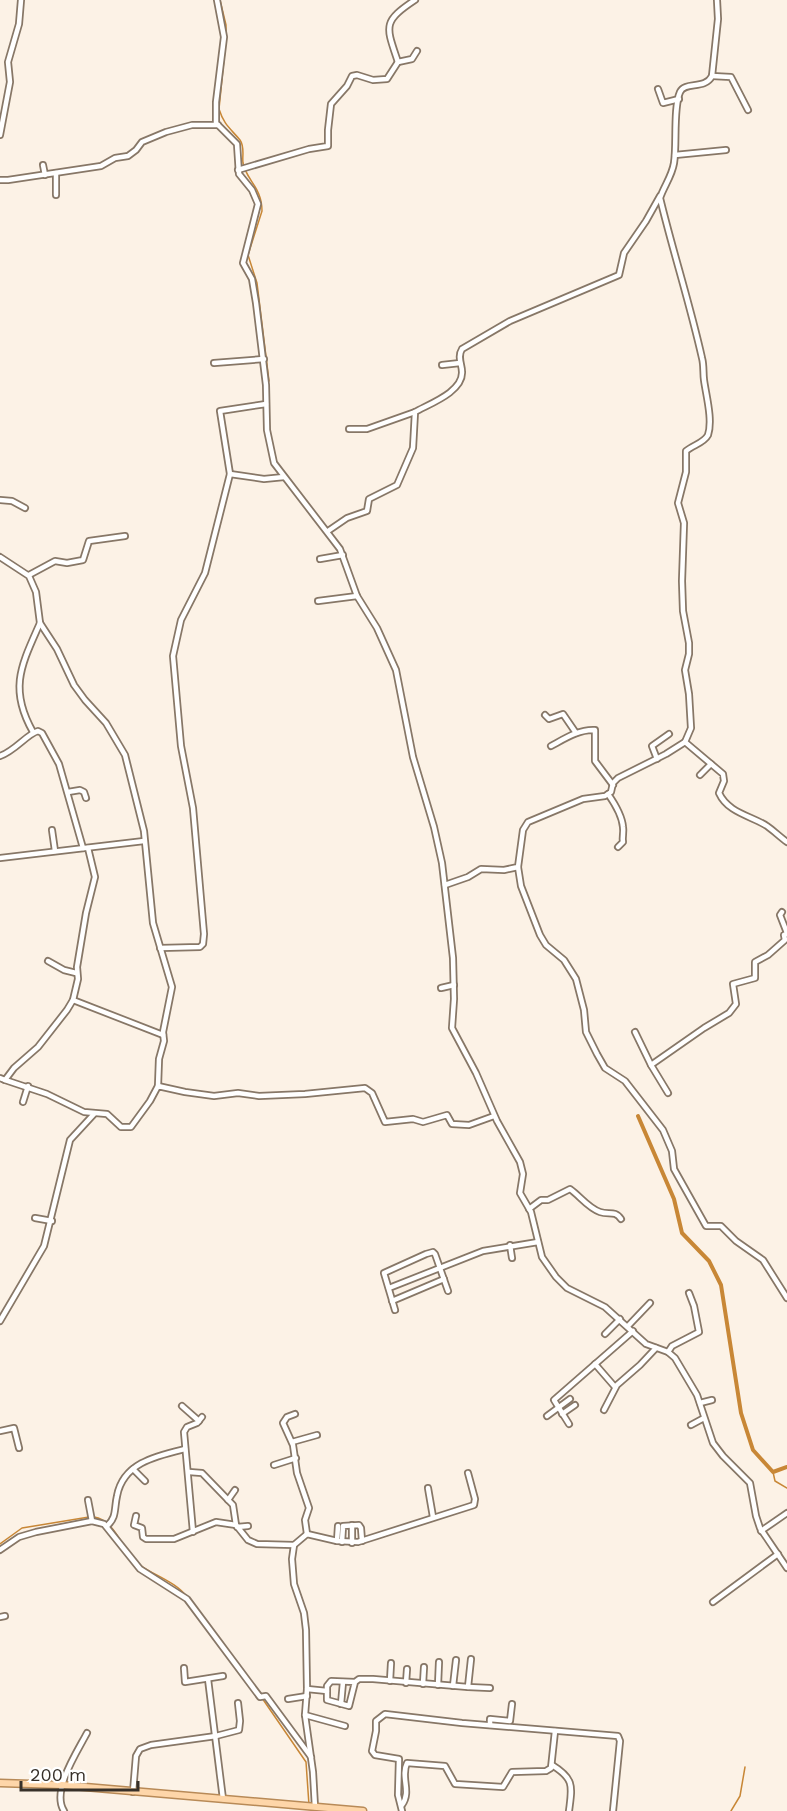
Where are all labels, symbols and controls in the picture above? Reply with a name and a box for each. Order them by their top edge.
scale bar [21,1754,138,1792]
text: 200 m [30,1764,86,1785]

